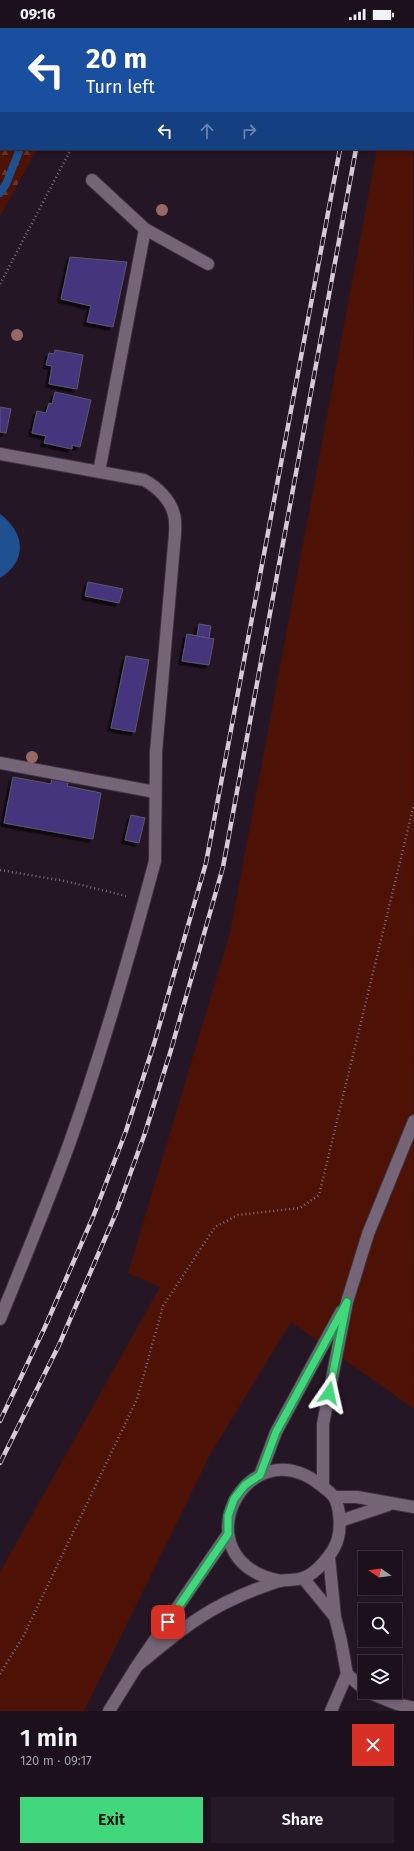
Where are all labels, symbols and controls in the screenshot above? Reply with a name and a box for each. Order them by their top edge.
text: 09:16 [20,5,56,23]
text: 20 m [86,42,147,75]
icon: left [20,44,72,96]
text: Turn left [86,76,155,98]
icon: left [154,120,176,142]
icon: ahead [196,120,218,142]
icon: right [238,120,260,142]
position arrow [308,1372,350,1414]
north arrow [358,1551,402,1595]
map controls [358,1551,402,1699]
button: search [358,1603,402,1647]
pin [151,1605,185,1639]
icon: arrive [157,1611,179,1633]
button: layers [358,1655,402,1699]
text: 1 min [20,1724,78,1752]
button: close [352,1724,394,1766]
text: 120 m · 09:17 [20,1753,92,1768]
button: Exit [20,1797,203,1843]
button: Share [211,1797,394,1843]

